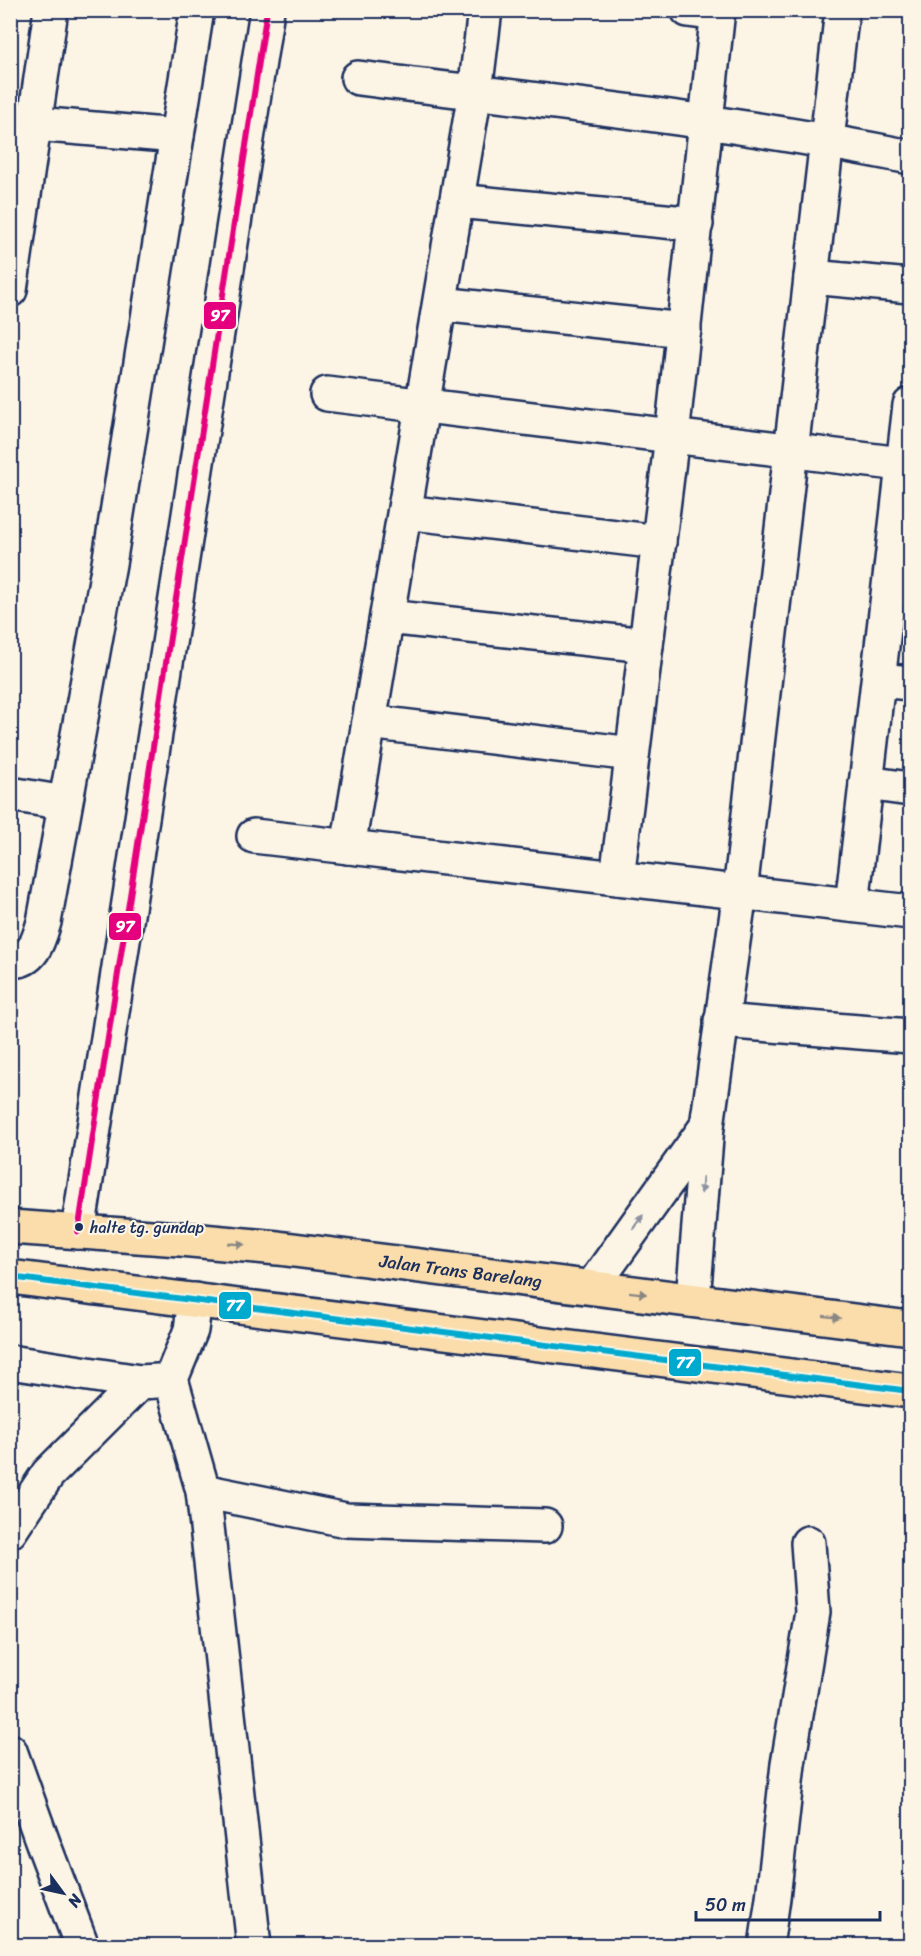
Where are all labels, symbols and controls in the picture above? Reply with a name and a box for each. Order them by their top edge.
line badge: 97 [203,301,237,330]
text: 97 [211,301,231,330]
line badge: 97 [108,912,142,941]
text: 97 [116,912,136,941]
one-way arrow [697,1175,707,1194]
place label: halte tg. gundap [89,1213,205,1242]
one-way arrow [632,1215,644,1231]
marker: halte tg. gundap [73,1221,85,1233]
one-way arrow [227,1239,246,1249]
street label: Jalan Trans Barelang [376,1245,544,1297]
one-way arrow [629,1288,648,1298]
line badge: 77 [218,1291,252,1320]
text: 77 [226,1291,246,1320]
one-way arrow [822,1313,841,1322]
line badge: 77 [668,1348,702,1377]
text: 77 [676,1348,696,1377]
north arrow [33,1863,93,1923]
scale bar [696,1884,880,1922]
text: N [59,1888,91,1914]
text: 50 m [705,1889,746,1921]

